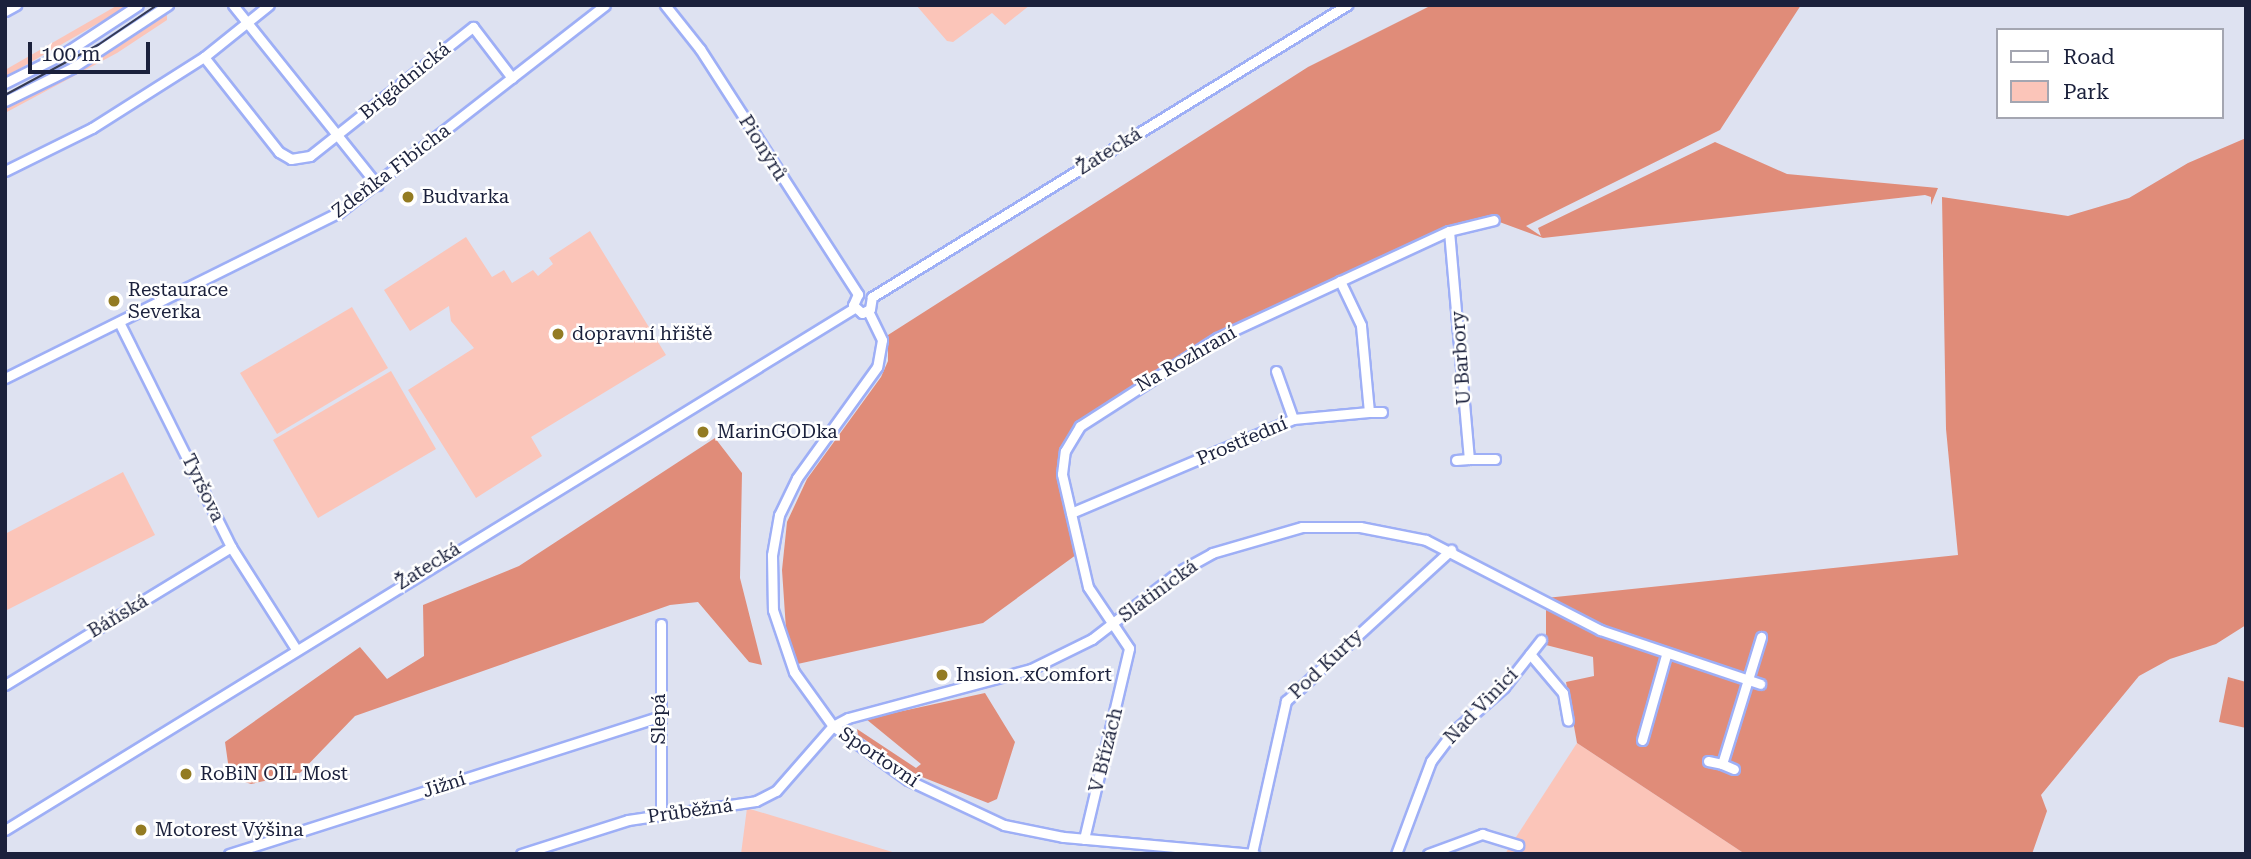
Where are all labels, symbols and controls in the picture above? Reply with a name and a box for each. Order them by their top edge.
scale bar [32,28,154,72]
legend [1996,28,2223,119]
street label: Brigádnická [355,38,455,124]
text: 100 m [41,42,101,66]
text: Road [2063,45,2115,69]
text: Park [2063,80,2109,104]
street label: Pionýrů [734,111,792,185]
street label: Zdeňka Fibicha [327,119,455,223]
street label: Žatecká [1072,122,1146,180]
place label: Budvarka [422,186,509,208]
marker: Budvarka [400,189,416,205]
place label: Restaurace Severka [128,279,228,323]
marker: Restaurace Severka [106,293,122,309]
street label: U Barbory [1446,310,1476,406]
street label: Na Rozhraní [1132,321,1240,397]
place label: dopravní hřiště [572,323,712,345]
marker: dopravní hřiště [550,326,566,342]
street label: Prostřední [1193,412,1291,470]
place label: MarinGODka [717,421,838,443]
marker: MarinGODka [695,424,711,440]
street label: Tyršova [177,450,229,526]
street label: Žatecká [391,537,465,595]
street label: Slatinická [1114,555,1202,627]
street label: Báňská [84,589,152,643]
street label: Pod Kurty [1285,624,1367,704]
street label: Nad Vinicí [1439,663,1523,749]
place label: Insion. xComfort [956,664,1112,686]
marker: Insion. xComfort [934,667,950,683]
street label: Slepá [648,694,670,744]
street label: V Břízách [1084,705,1128,795]
street label: Sportovní [835,722,923,792]
place label: RoBiN OIL Most [200,763,348,785]
marker: RoBiN OIL Most [178,766,194,782]
street label: Jižní [420,767,468,803]
street label: Průběžná [646,794,734,828]
place label: Motorest Výšina [155,819,304,841]
marker: Motorest Výšina [133,822,149,838]

